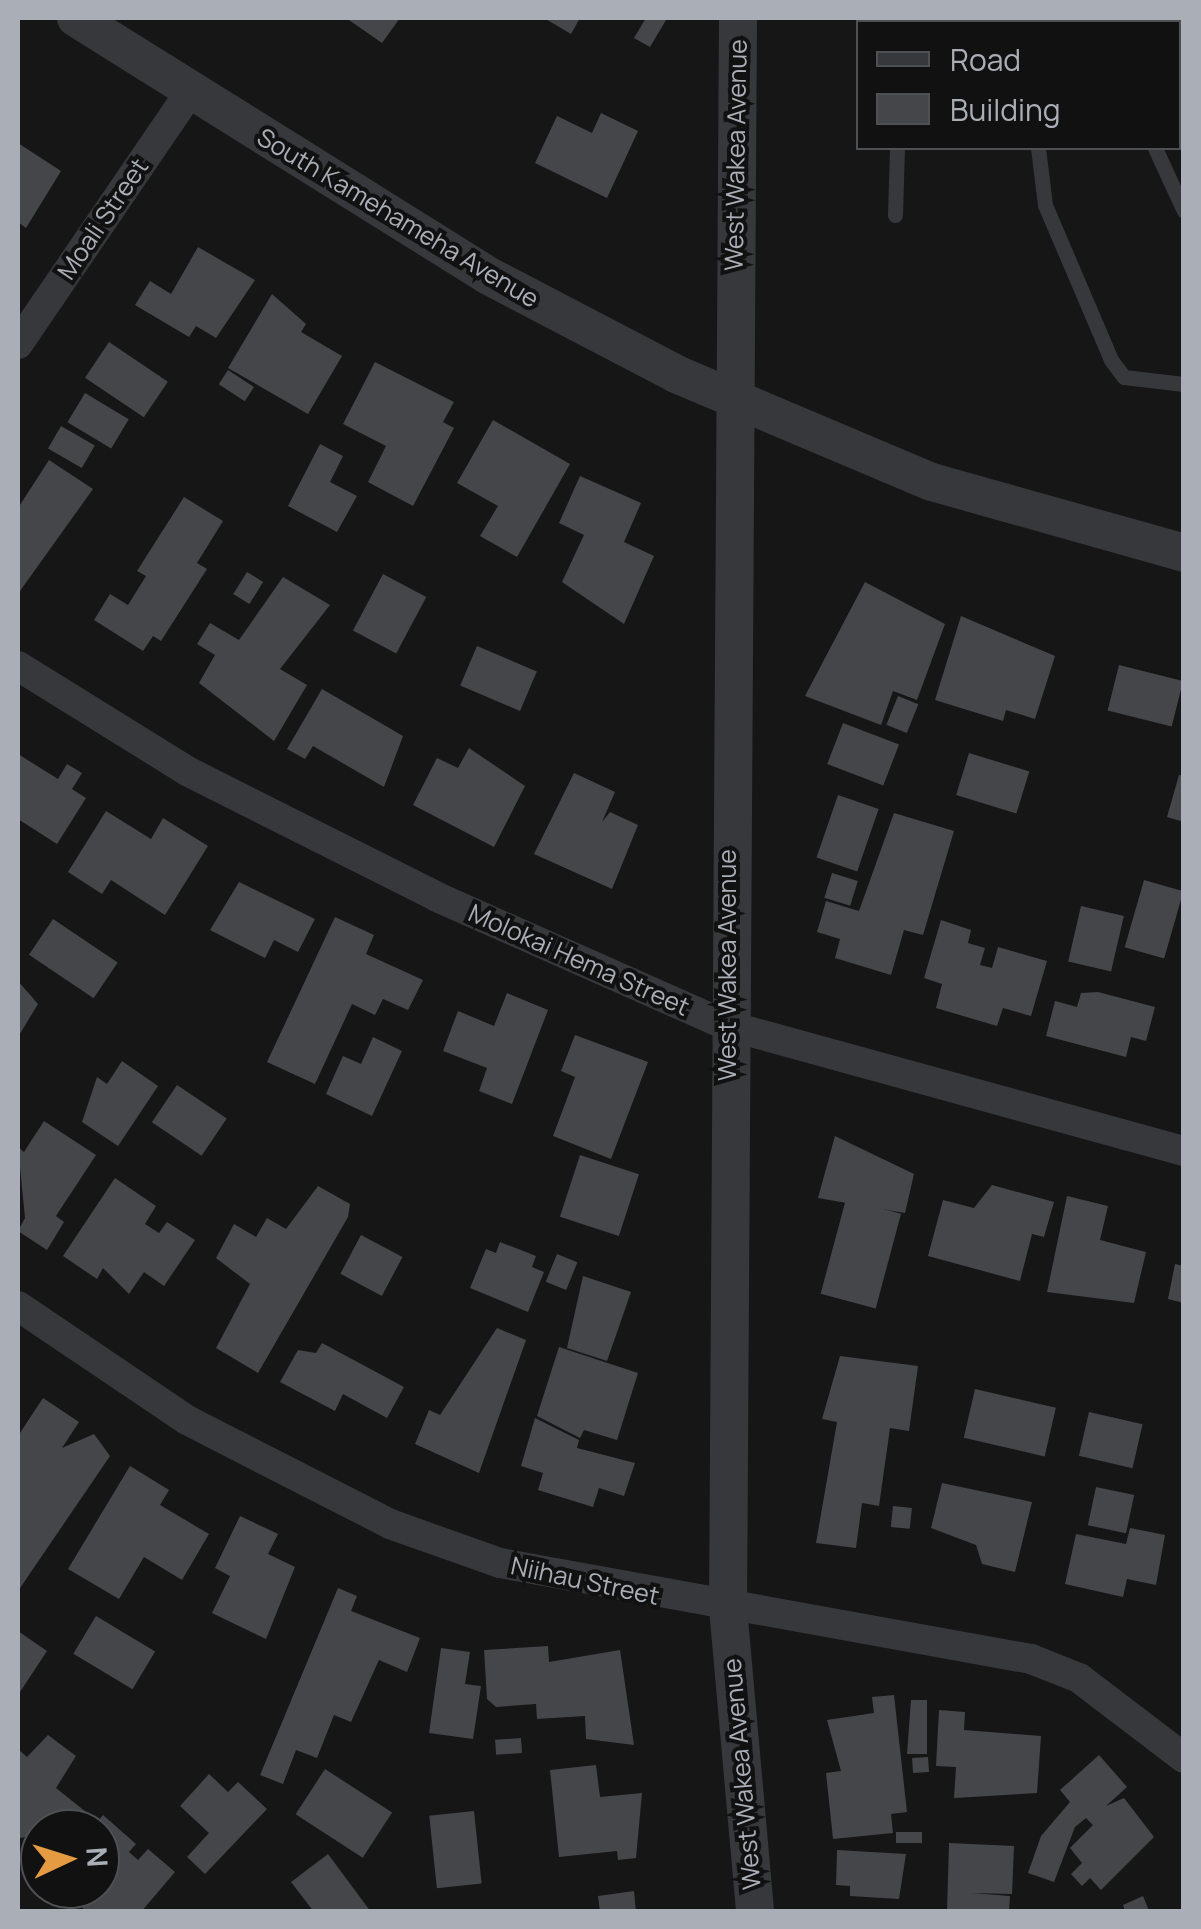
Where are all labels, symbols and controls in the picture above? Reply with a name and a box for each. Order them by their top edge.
legend [856,20,1181,150]
street label: West Wakea Avenue [719,39,753,271]
text: Road [950,39,1021,80]
text: Building [950,89,1061,130]
street label: South Kamehameha Avenue [252,122,544,314]
street label: Moali Street [51,153,155,285]
street label: West Wakea Avenue [712,849,742,1081]
street label: Molokai Hema Street [464,898,694,1022]
street label: Niihau Street [508,1551,662,1611]
street label: West Wakea Avenue [717,1657,767,1891]
north arrow [20,1809,120,1909]
text: N [78,1846,118,1868]

